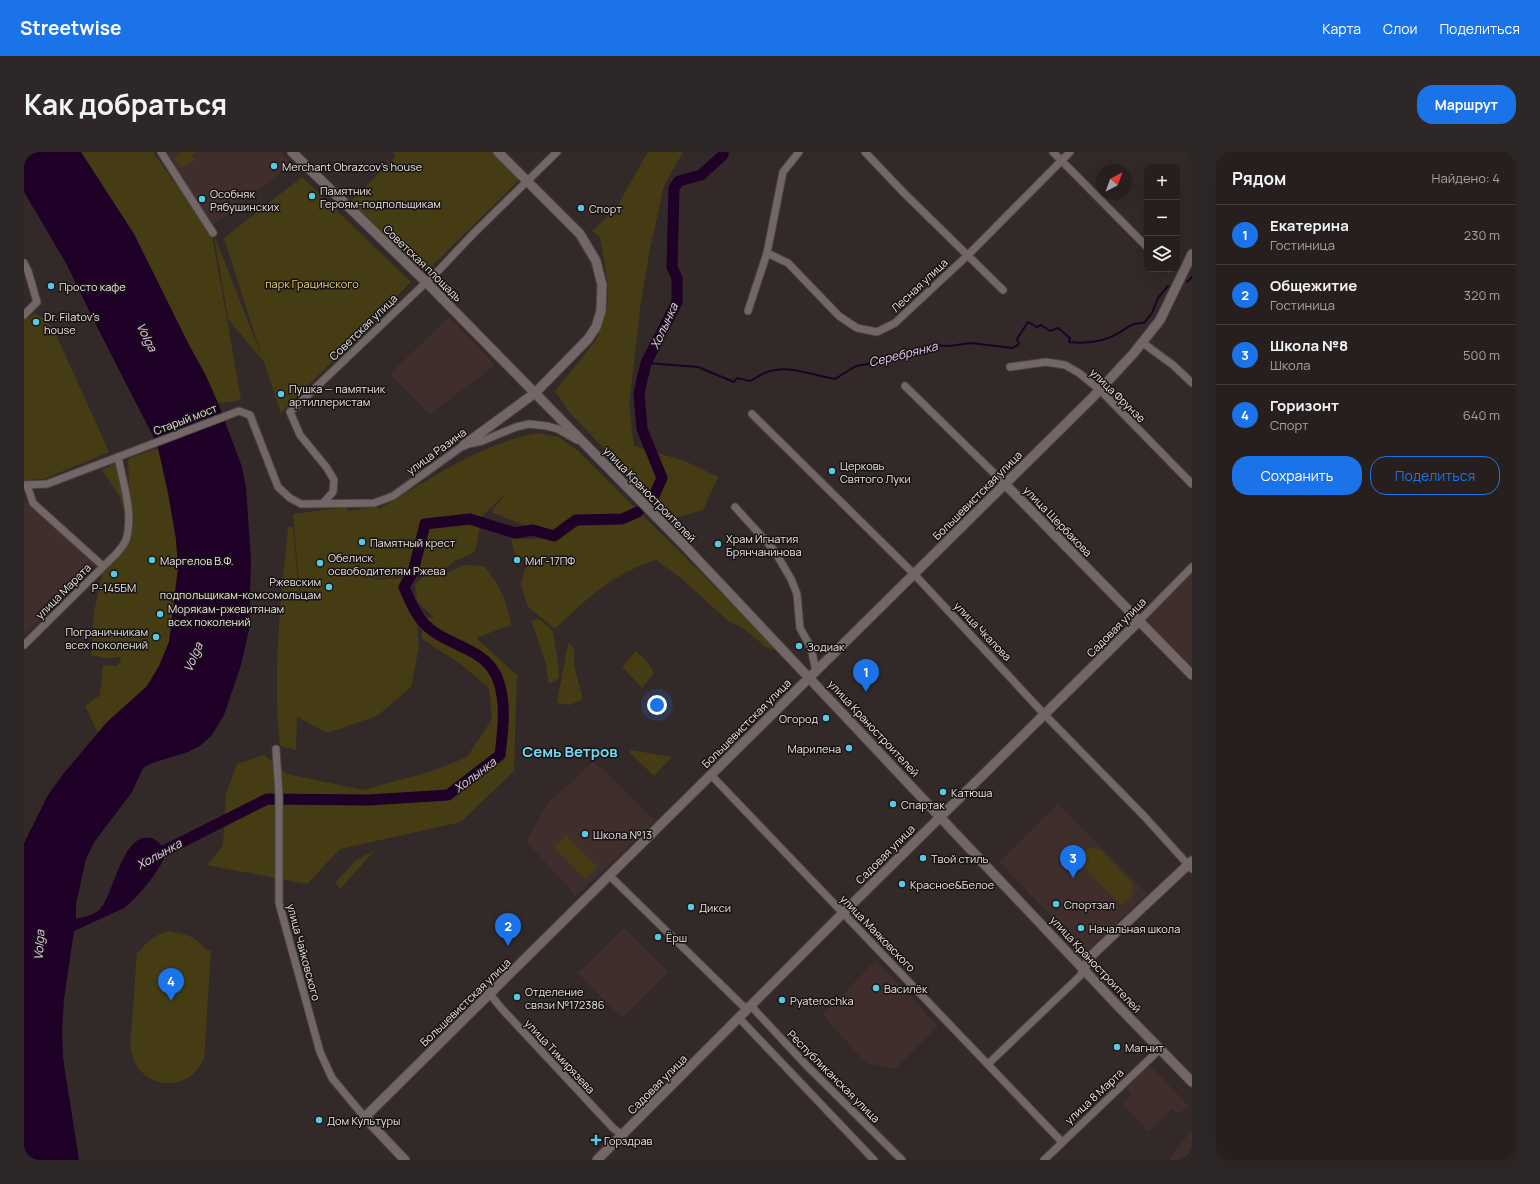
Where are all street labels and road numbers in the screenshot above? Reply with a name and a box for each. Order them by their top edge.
street label: Советская площадь [380,221,466,305]
street label: Лесная улица [887,255,951,315]
street label: Советская улица [326,291,400,363]
street label: улица Фрунзе [1087,365,1149,426]
street label: Старый мост [151,400,219,438]
street label: улица Разина [403,424,469,478]
street label: улица Краностроителей [600,443,700,545]
street label: Большевистская улица [929,447,1025,543]
street label: улица Щербакова [1020,482,1096,560]
street label: улица Марата [32,560,94,622]
street label: Садовая улица [1083,594,1149,660]
street label: улица Чкалова [951,598,1015,664]
street label: Большевистская улица [698,675,794,771]
street label: улица Краностроителей [825,676,923,780]
street label: Садовая улица [852,821,918,887]
street label: улица Маяковского [837,891,919,975]
street label: улица Чайковского [284,902,324,1003]
street label: улица Краностроителей [1047,912,1145,1016]
street label: Большевистская улица [416,955,514,1049]
street label: улица Тимирязева [522,1016,598,1096]
street label: Республиканская улица [784,1026,884,1126]
street label: Садовая улица [624,1051,690,1117]
street label: улица 8 Марта [1061,1065,1127,1127]

